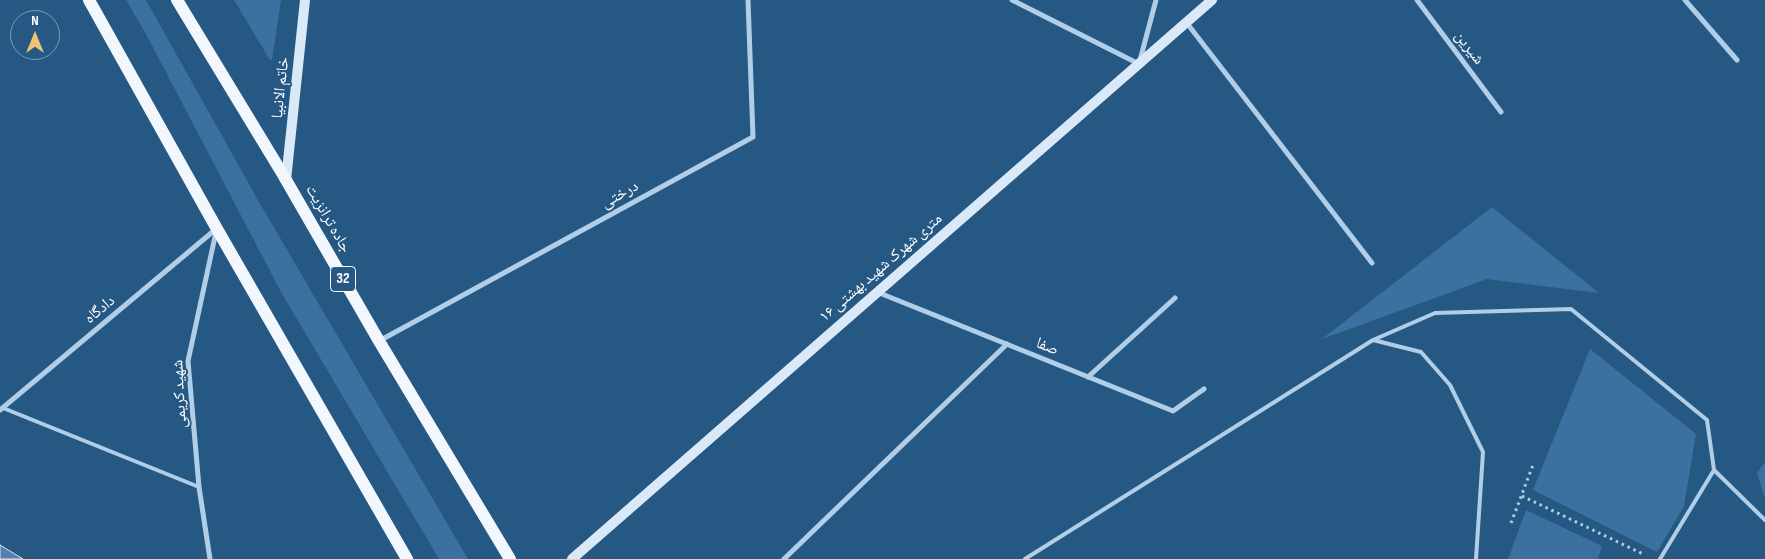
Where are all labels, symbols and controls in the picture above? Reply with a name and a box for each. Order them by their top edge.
north arrow [10,10,60,60]
text: N [31,12,39,29]
street label: شیرین [1450,27,1488,69]
street label: خاتم الانبیا [268,56,294,120]
street label: درختی [598,177,642,213]
street label: جاده ترانزیت [301,182,355,256]
street label: ۱۶ متری شهرک شهيد بهشتی [816,209,946,327]
road number: 32 [330,266,356,292]
street label: دادگاه [81,292,119,328]
street label: صفا [1033,334,1061,360]
street label: شهید کریمی [169,359,191,429]

